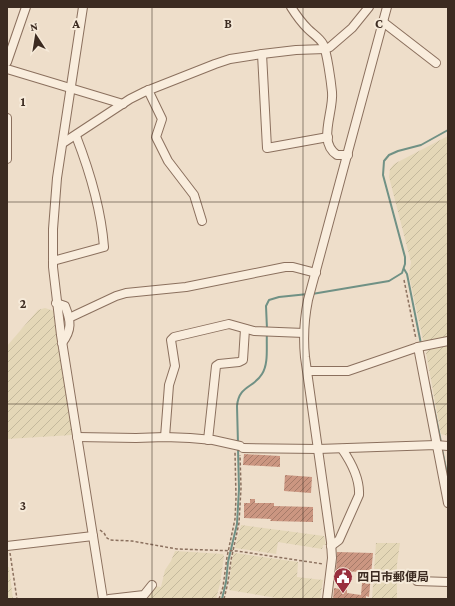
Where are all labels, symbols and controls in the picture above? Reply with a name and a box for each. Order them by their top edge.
north arrow [16,16,56,56]
text: A [71,16,80,31]
text: B [224,16,232,31]
text: C [375,16,383,31]
text: N [29,19,39,33]
text: 1 [21,94,26,109]
text: 2 [20,296,27,311]
text: 3 [20,498,26,513]
public building icon: 四日市郵便局 [332,566,354,594]
place label: 四日市郵便局 [357,570,429,584]

